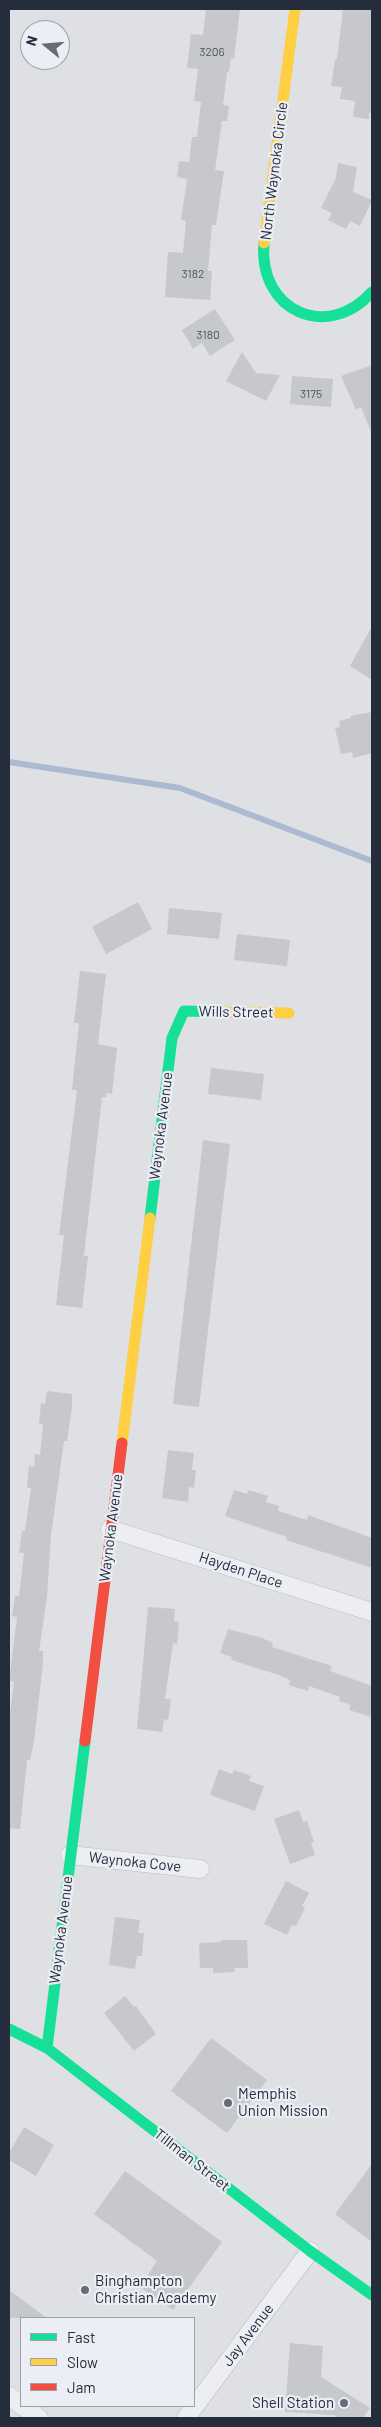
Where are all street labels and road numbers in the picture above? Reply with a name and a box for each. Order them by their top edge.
street label: North Waynoka Circle [257,101,291,241]
street label: Wills Street [198,1002,274,1022]
street label: Waynoka Avenue [145,1071,177,1181]
street label: Waynoka Avenue [95,1473,127,1583]
street label: Hayden Place [197,1548,285,1592]
street label: Waynoka Cove [88,1848,182,1876]
street label: Waynoka Avenue [45,1875,77,1985]
street label: Tillman Street [151,2125,233,2195]
street label: Jay Avenue [219,2300,277,2370]

